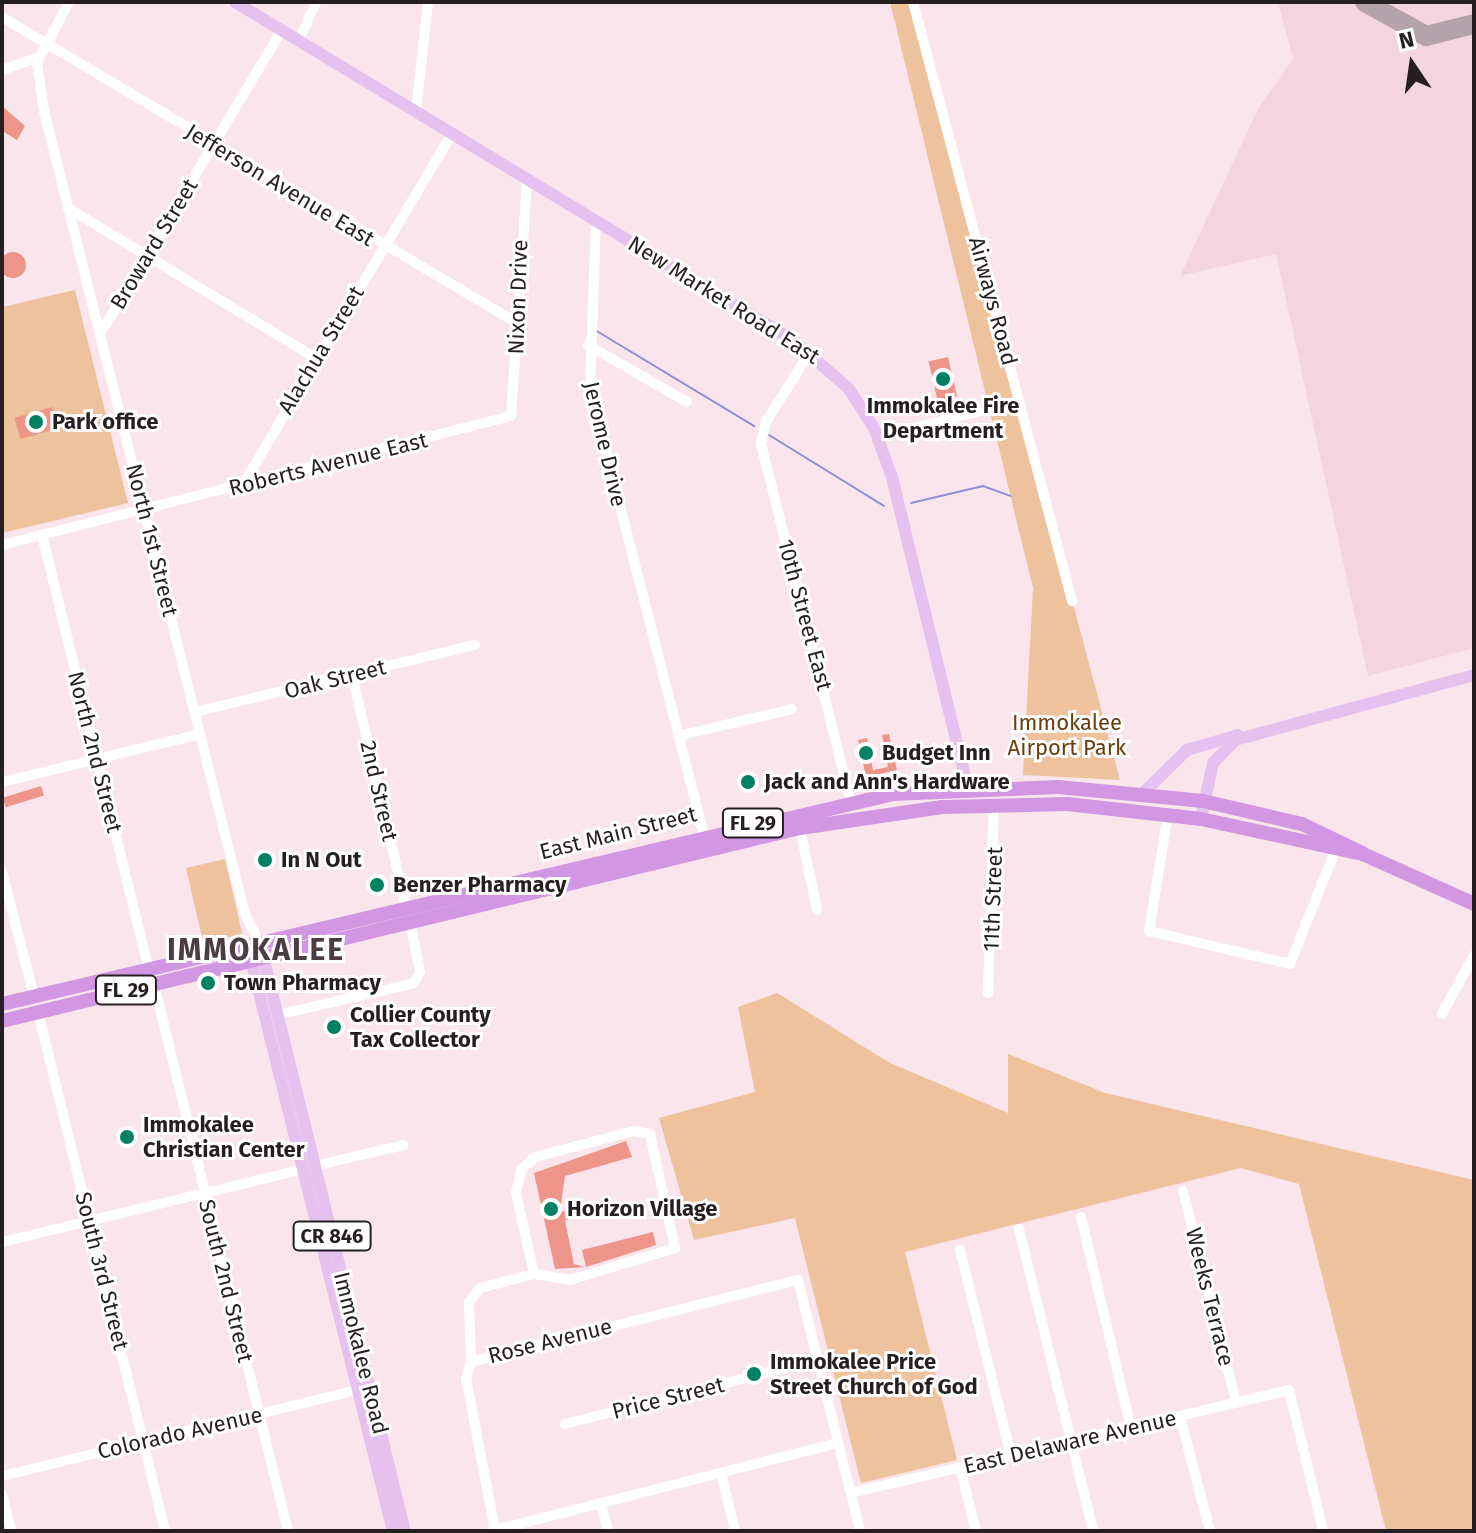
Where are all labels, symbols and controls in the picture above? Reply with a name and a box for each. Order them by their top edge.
north arrow [1372,24,1452,104]
text: N [1396,25,1417,55]
street label: Jefferson Avenue East [181,118,379,252]
street label: Broward Street [105,174,203,314]
street label: New Market Road East [623,230,825,370]
street label: Airways Road [963,234,1023,368]
street label: Nixon Drive [503,239,533,355]
street label: Alachua Street [272,281,370,419]
marker: Immokalee Fire Department [934,370,952,388]
street label: Jerome Drive [578,379,632,509]
place label: Immokalee Fire Department [867,392,1019,444]
place label: Park office [52,409,158,435]
marker: Park office [27,413,45,431]
street label: Roberts Avenue East [226,427,430,501]
street label: North 1st Street [120,461,184,619]
street label: 10th Street East [772,537,838,693]
street label: Oak Street [281,654,389,704]
street label: North 2nd Street [62,669,128,835]
park label: Immokalee Airport Park [1008,709,1126,760]
street label: 2nd Street [355,738,403,844]
place label: Budget Inn [882,740,991,766]
marker: Budget Inn [857,744,875,762]
place label: Jack and Ann's Hardware [764,769,1010,795]
marker: Jack and Ann's Hardware [739,773,757,791]
street label: East Main Street [537,801,699,865]
road number: FL 29 [721,807,785,839]
street label: 11th Street [978,846,1008,952]
place label: In N Out [281,847,361,873]
marker: In N Out [256,851,274,869]
place label: Benzer Pharmacy [393,872,566,898]
marker: Benzer Pharmacy [368,876,386,894]
district label: IMMOKALEE [167,932,345,968]
place label: Town Pharmacy [224,970,381,996]
road number: FL 29 [94,974,158,1006]
marker: Town Pharmacy [199,974,217,992]
place label: Collier County Tax Collector [350,1001,491,1052]
marker: Collier County Tax Collector [325,1018,343,1036]
place label: Immokalee Christian Center [143,1111,305,1162]
marker: Immokalee Christian Center [118,1128,136,1146]
street label: South 3rd Street [70,1189,134,1353]
place label: Horizon Village [567,1196,718,1222]
street label: South 2nd Street [193,1197,259,1365]
marker: Horizon Village [542,1200,560,1218]
road number: CR 846 [292,1220,372,1252]
street label: Weeks Terrace [1180,1225,1240,1369]
street label: Immokalee Road [328,1269,394,1437]
street label: Rose Avenue [485,1313,615,1369]
place label: Immokalee Price Street Church of God [770,1348,978,1400]
marker: Immokalee Price Street Church of God [745,1365,763,1383]
street label: Price Street [609,1371,727,1425]
street label: Colorado Avenue [95,1401,265,1465]
street label: East Delaware Avenue [961,1405,1179,1479]

